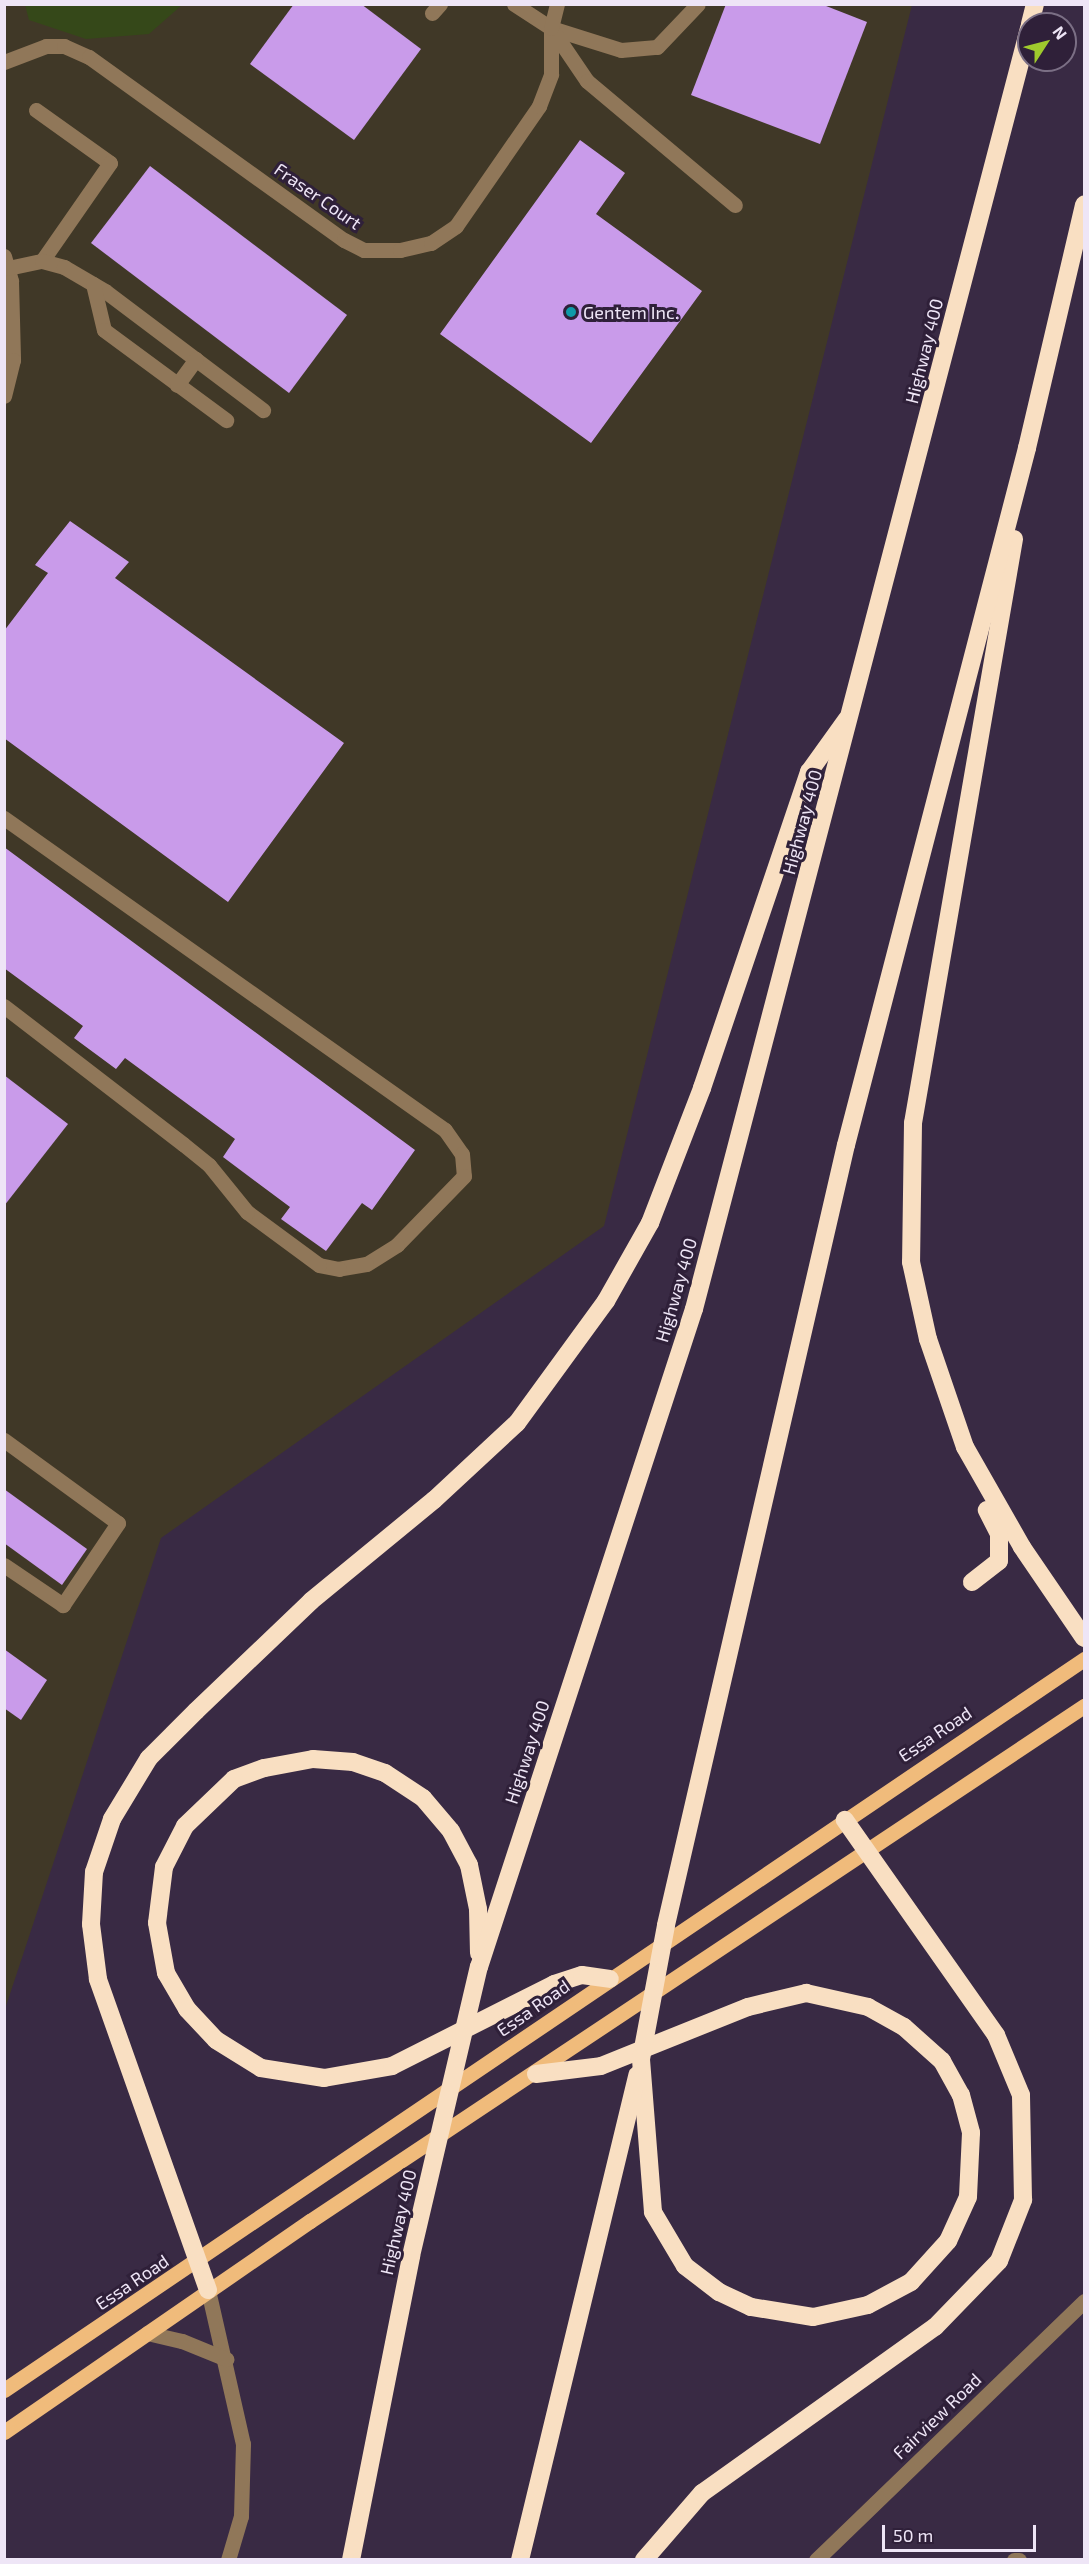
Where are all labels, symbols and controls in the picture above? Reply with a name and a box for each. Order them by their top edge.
north arrow [1017,12,1077,72]
text: N [1049,22,1071,43]
street label: Fraser Court [270,158,366,234]
street label: Highway 400 [900,296,948,406]
place label: Gentem Inc. [583,301,679,323]
marker: Gentem Inc. [564,305,578,319]
street label: Highway 400 [778,767,826,877]
street label: Highway 400 [651,1235,701,1345]
street label: Highway 400 [500,1697,554,1807]
street label: Essa Road [894,1702,976,1766]
street label: Essa Road [493,1975,573,2041]
street label: Highway 400 [375,2167,421,2277]
street label: Essa Road [91,2250,173,2314]
street label: Fairview Road [888,2368,986,2464]
scale bar [885,2513,1040,2551]
text: 50 m [893,2524,933,2546]

